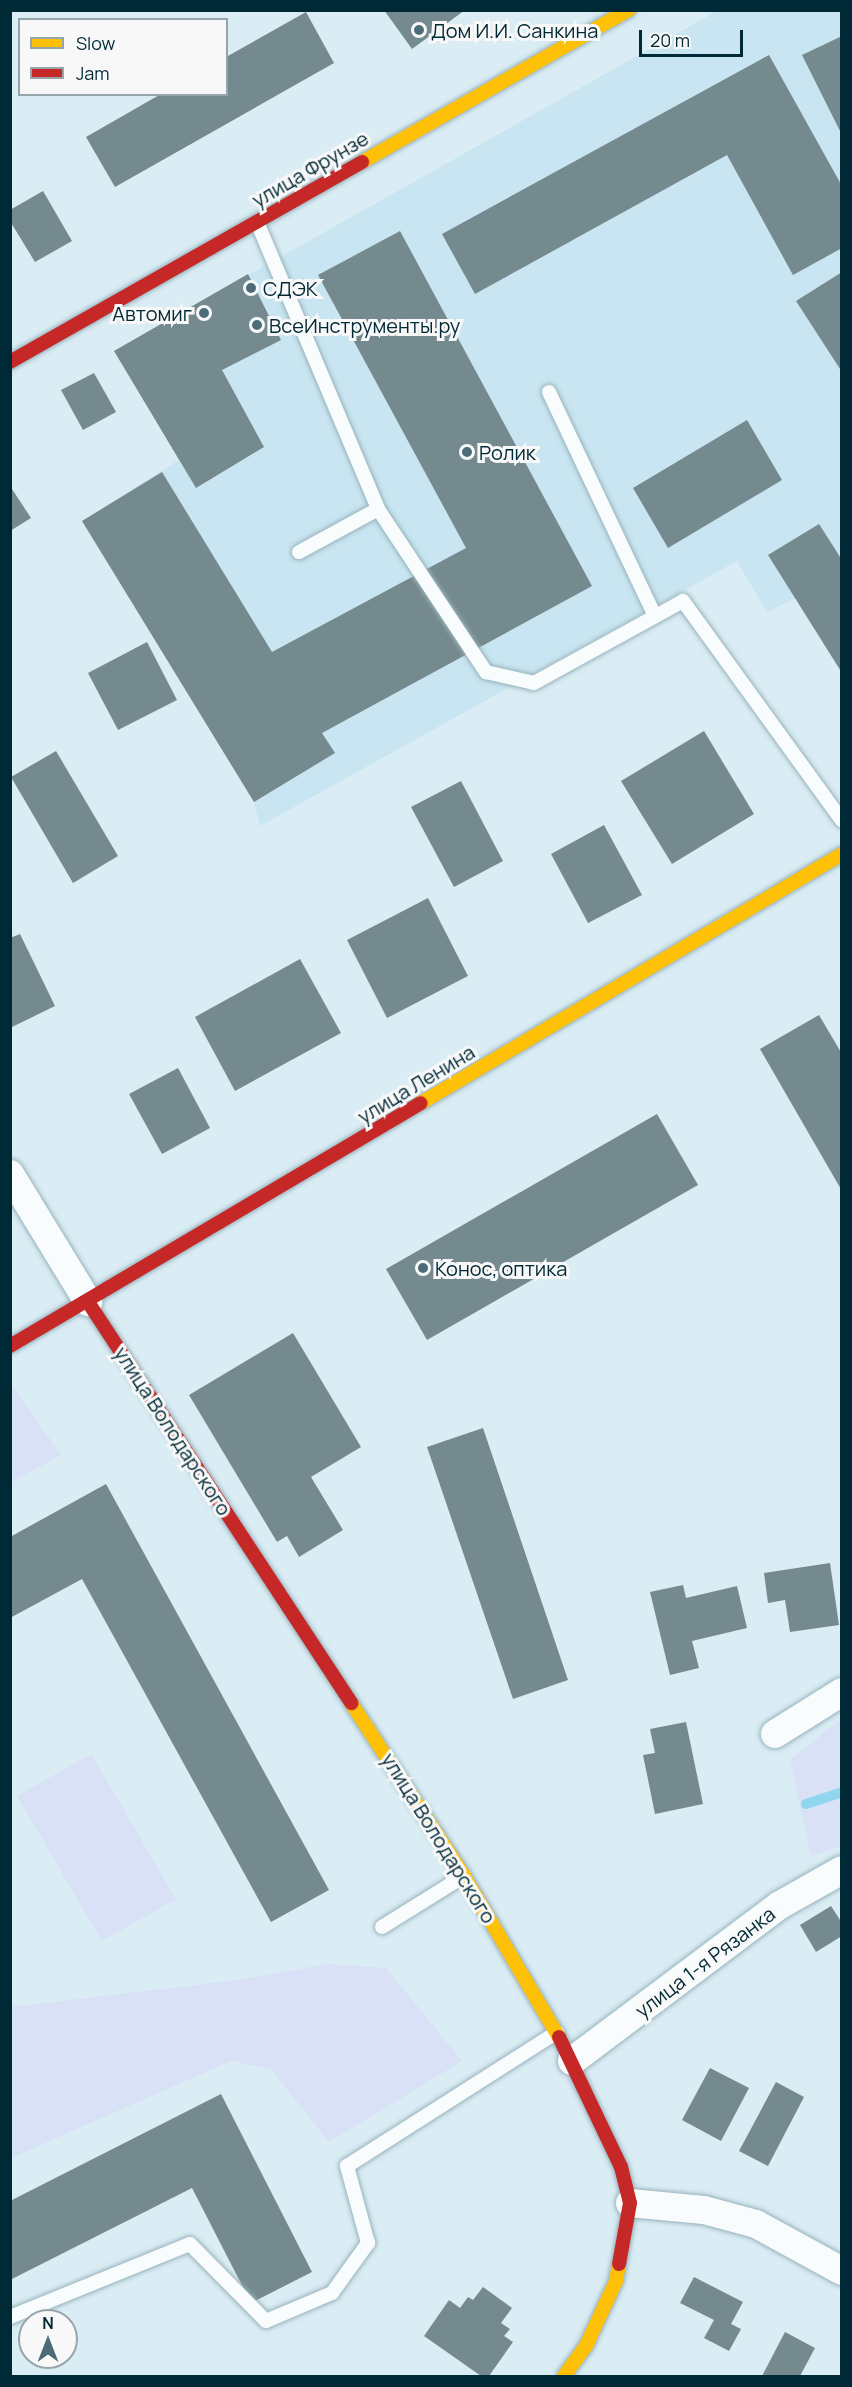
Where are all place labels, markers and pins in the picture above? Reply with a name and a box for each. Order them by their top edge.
place label: Дом И.И. Санкина [431,18,598,42]
marker: Дом И.И. Санкина [412,23,426,37]
place label: СДЭК [263,276,318,300]
marker: СДЭК [244,281,258,295]
place label: Автомиг [112,301,192,325]
marker: Автомиг [197,306,211,320]
place label: ВсеИнструменты.ру [269,313,460,337]
marker: ВсеИнструменты.ру [250,318,264,332]
place label: Ролик [479,440,536,464]
marker: Ролик [460,445,474,459]
place label: Конос, оптика [435,1256,567,1280]
marker: Конос, оптика [416,1261,430,1275]

